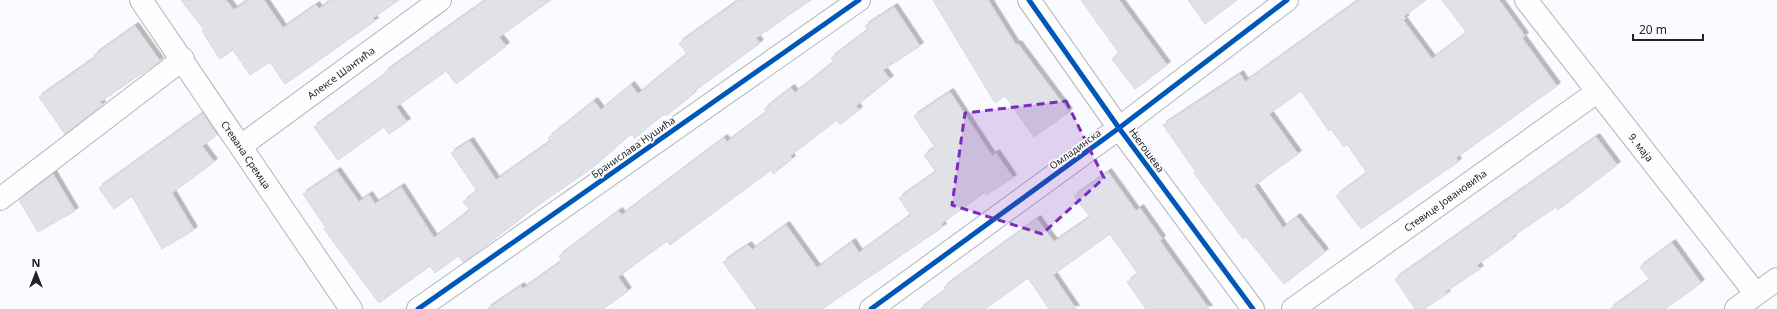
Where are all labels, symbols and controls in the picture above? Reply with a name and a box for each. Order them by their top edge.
scale bar [1633,16,1703,42]
text: 20 m [1639,21,1667,38]
street label: Алексе Шантића [304,43,378,102]
street label: Бранислава Нушића [588,113,678,181]
street label: Стевана Сремца [218,118,274,191]
street label: Омладинска [1046,125,1104,173]
street label: Његошева [1126,125,1168,175]
street label: 9. маја [1626,130,1657,164]
street label: Стевице Јовановића [1401,166,1489,235]
north arrow [16,253,56,293]
text: N [32,255,40,270]

